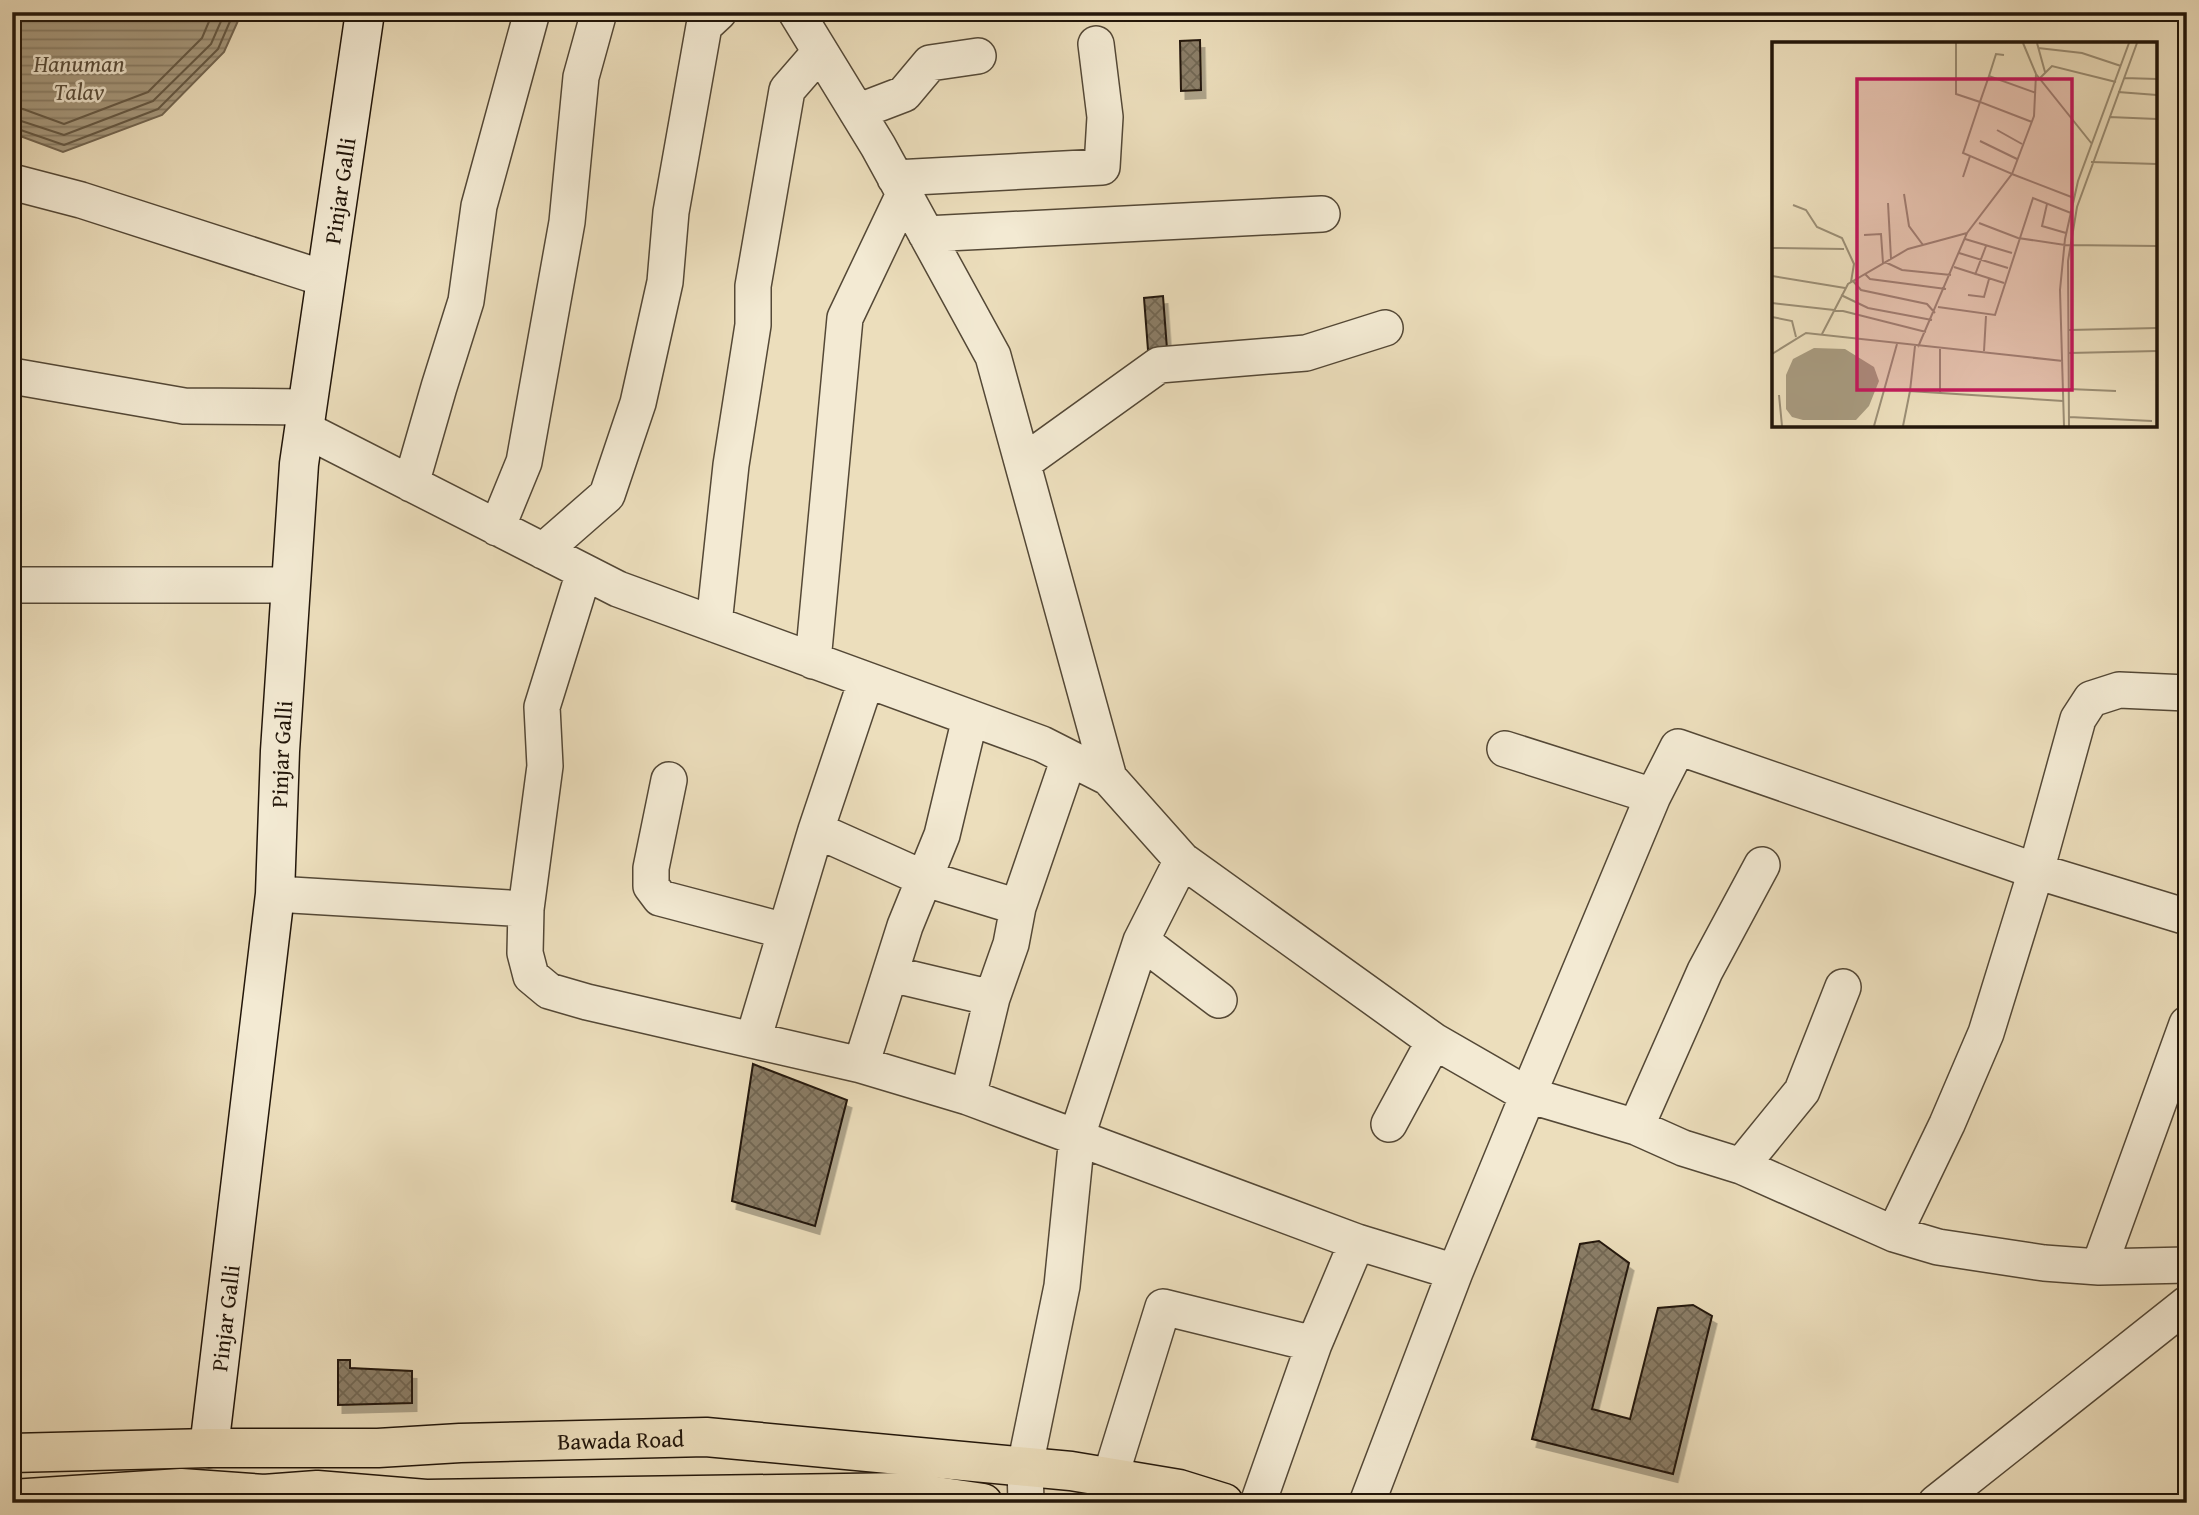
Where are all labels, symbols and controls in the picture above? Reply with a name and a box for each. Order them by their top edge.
inset map [1772,42,2157,427]
water label: Hanuman Talav [32,46,125,109]
street label: Pinjar Galli [315,135,363,246]
street label: Pinjar Galli [262,699,300,808]
street label: Pinjar Galli [202,1263,247,1373]
street label: Bawada Road [557,1421,685,1457]

